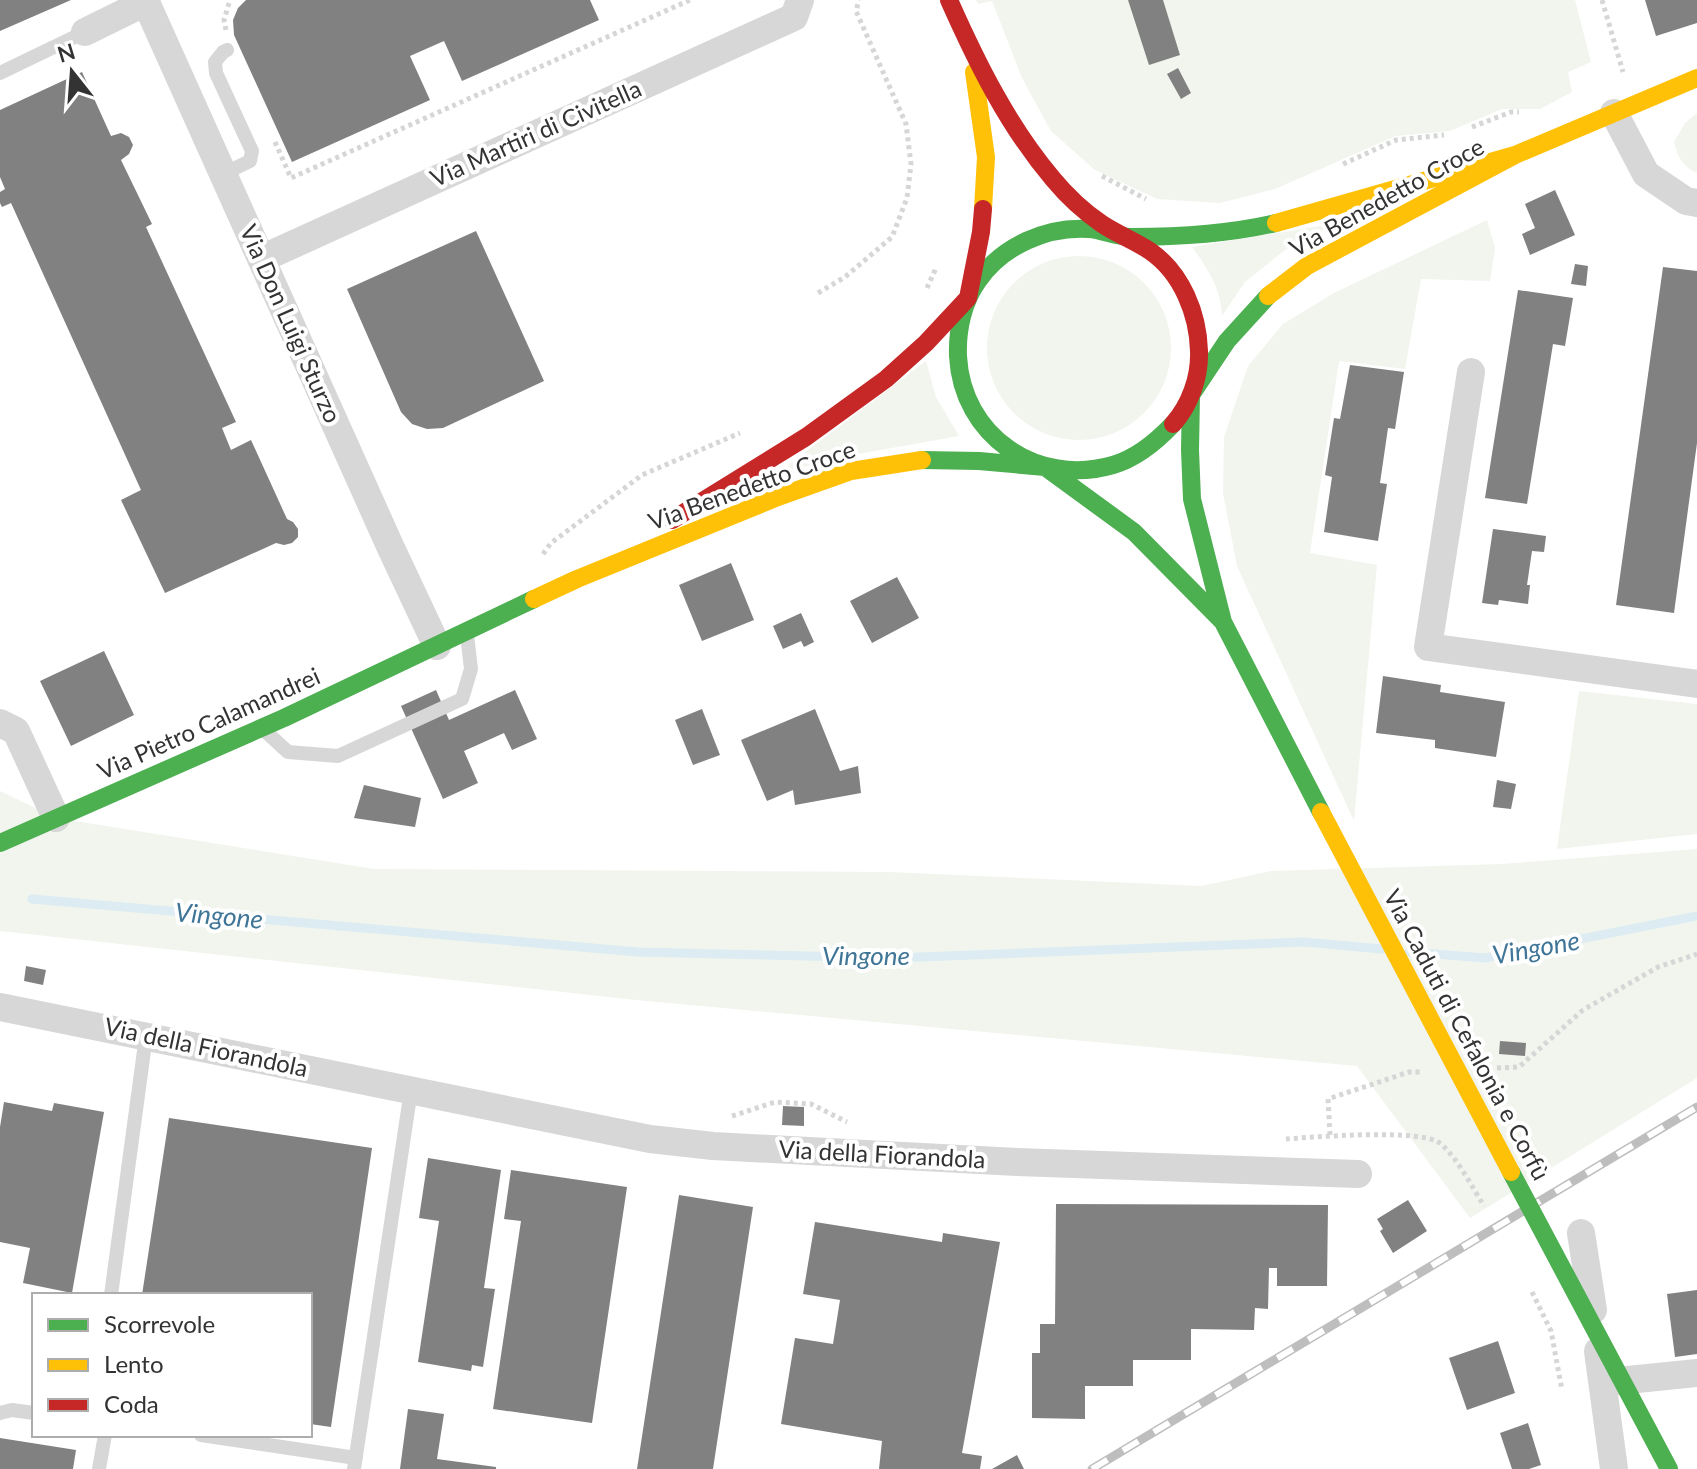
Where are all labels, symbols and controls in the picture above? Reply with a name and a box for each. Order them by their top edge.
north arrow [32,32,112,112]
text: N [54,37,78,68]
street label: Via Martiri di Civitella [425,73,645,192]
street label: Via Benedetto Croce [1284,131,1489,262]
street label: Via Don Luigi Sturzo [235,220,348,427]
street label: Via Benedetto Croce [644,434,859,535]
street label: Via Pietro Calamandrei [93,661,324,785]
street label: Via Caduti di Cefalonia e Corfù [1378,884,1556,1185]
water label: Vingone [174,895,264,935]
water label: Vingone [1490,924,1582,970]
water label: Vingone [822,939,910,971]
street label: Via della Fiorandola [102,1011,311,1082]
street label: Via della Fiorandola [778,1134,986,1173]
legend [32,1293,312,1437]
text: Scorrevole [104,1309,215,1338]
text: Lento [104,1349,164,1378]
text: Coda [104,1389,159,1418]

